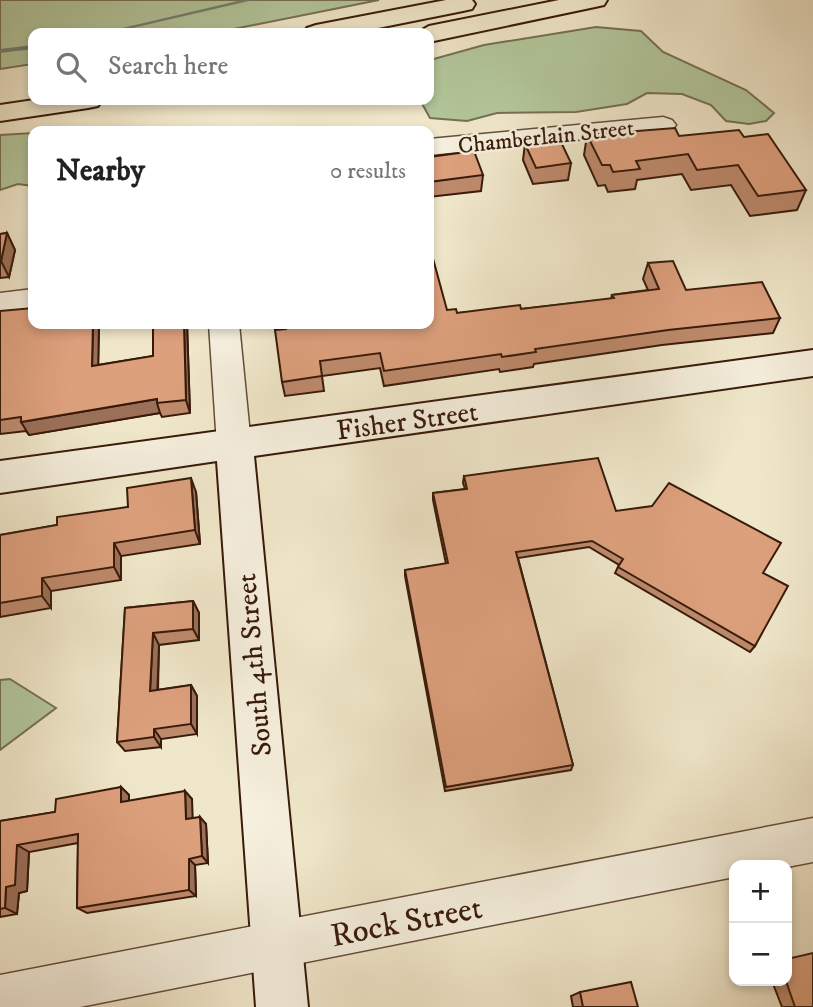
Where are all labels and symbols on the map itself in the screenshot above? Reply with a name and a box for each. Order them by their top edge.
street label: Chamberlain Street [457,114,636,161]
street label: Fisher Street [334,394,480,449]
street label: South 4th Street [229,572,280,758]
street label: Rock Street [327,888,486,957]

